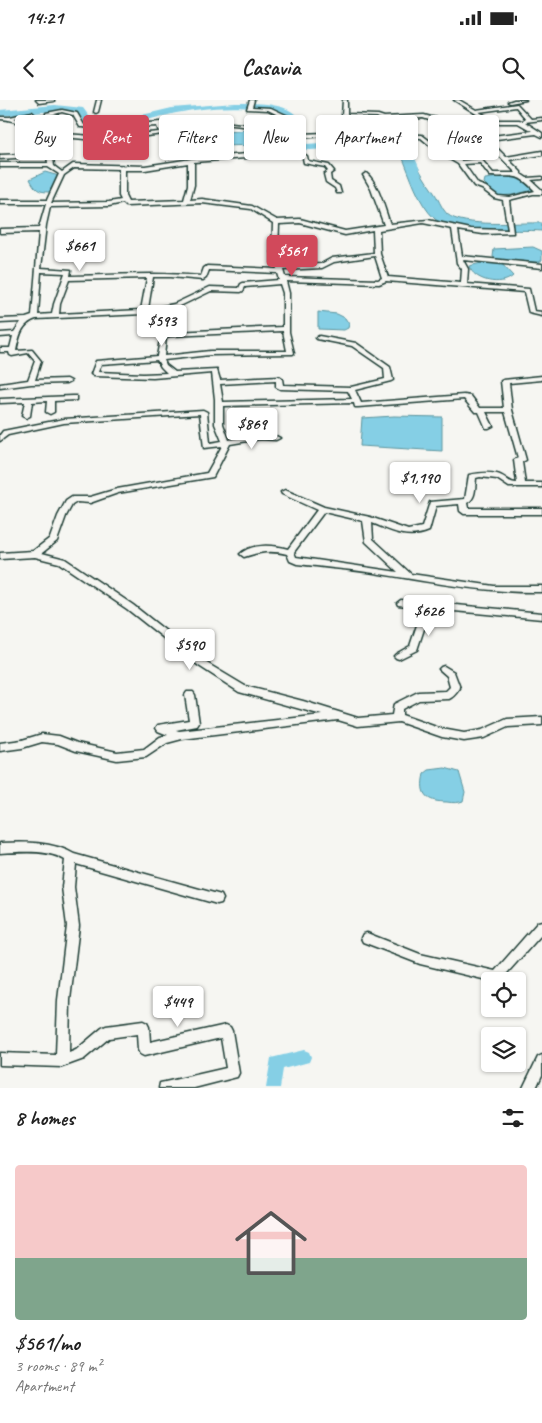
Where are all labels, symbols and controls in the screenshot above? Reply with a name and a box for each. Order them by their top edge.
text: 14:21 [25,6,63,30]
icon: back [15,54,43,82]
text: Casavia [242,54,300,82]
icon: search [499,54,527,82]
chip: Buy [15,115,73,160]
chip: Rent [83,115,149,160]
chip: Filters [159,115,234,160]
chip: New [244,115,306,160]
chip: Apartment [316,115,418,160]
chip: House [428,115,499,160]
pin: $661 [50,230,110,272]
pin: $561 [262,234,322,277]
text: $661 [65,236,95,256]
text: $561 [278,241,306,261]
pin: $593 [132,304,192,347]
text: $593 [148,311,176,331]
pin: $869 [222,408,282,450]
text: $869 [238,414,266,434]
pin: $1,190 [379,462,461,504]
text: $1,190 [401,468,439,488]
pin: $626 [399,594,459,637]
text: $626 [414,601,444,621]
pin: $590 [160,628,220,671]
text: $590 [176,635,204,655]
map controls [481,972,526,1072]
button: locate [481,972,526,1017]
pin: $449 [148,986,208,1028]
text: $449 [164,992,192,1012]
button: layers [481,1027,526,1072]
icon: filters [499,1104,527,1132]
text: 8 homes [15,1105,74,1131]
icon: home [226,1198,316,1288]
text: $561/mo [15,1330,80,1356]
text: 3 rooms · 89 m² [15,1356,101,1376]
text: Apartment [15,1376,74,1396]

